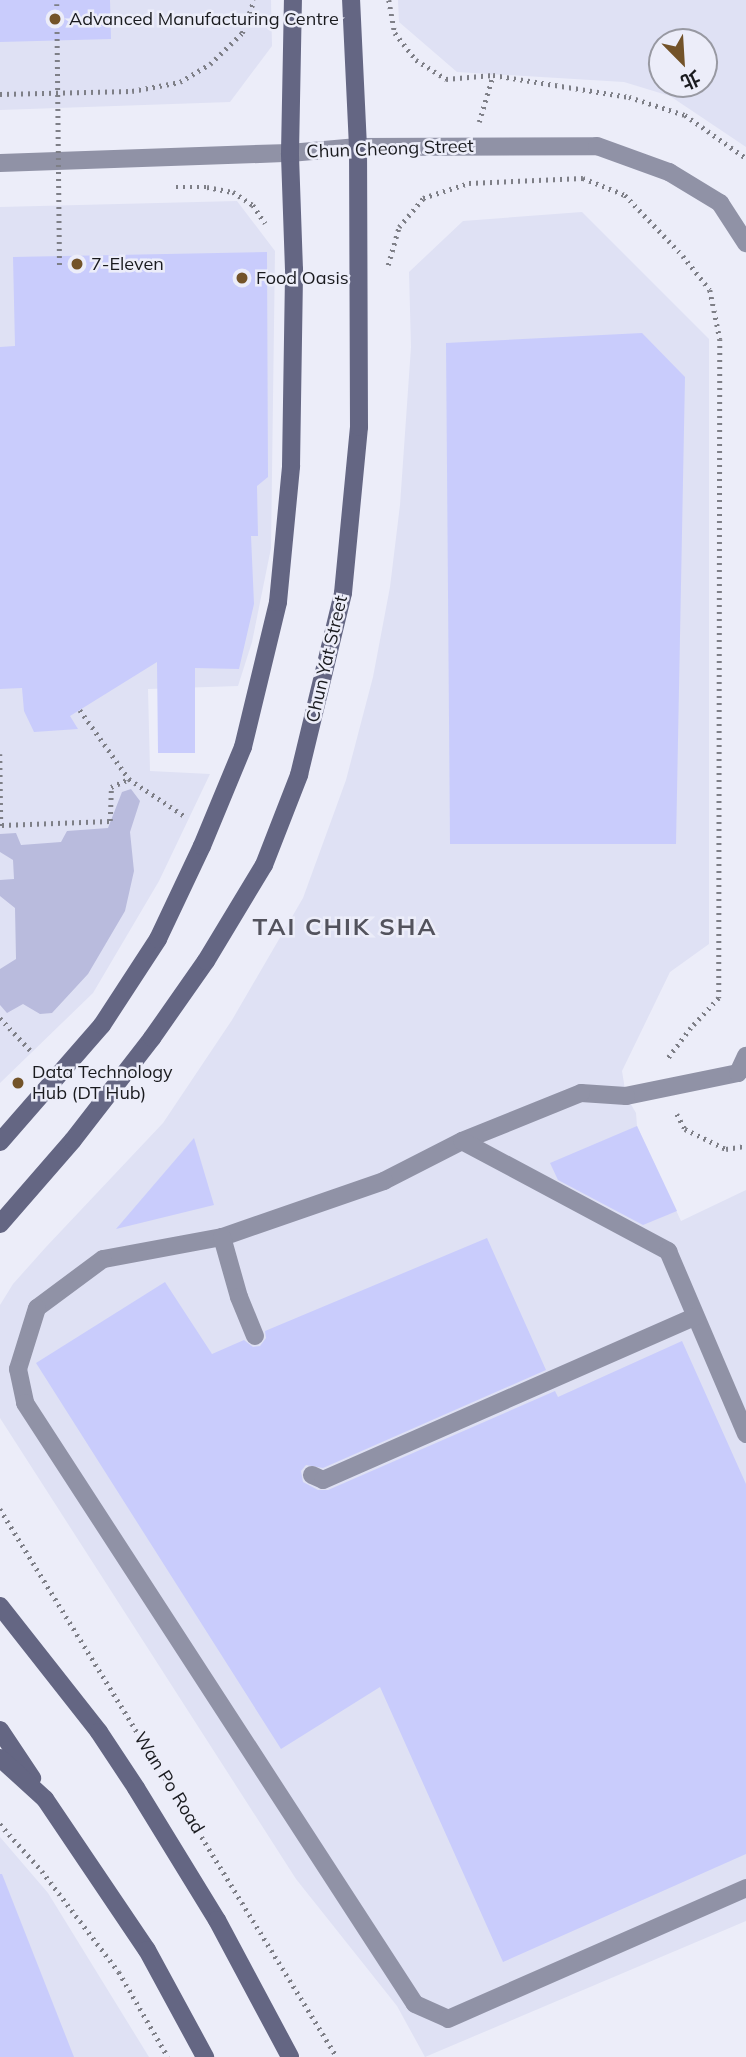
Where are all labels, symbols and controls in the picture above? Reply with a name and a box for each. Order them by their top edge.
place label: Advanced Manufacturing Centre [69,8,339,30]
marker: Advanced Manufacturing Centre [47,11,63,27]
north arrow [648,28,718,98]
text: 北 [677,66,704,95]
street label: Chun Cheong Street [306,135,474,163]
place label: 7-Eleven [91,253,164,275]
marker: 7-Eleven [69,256,85,272]
place label: Food Oasis [256,267,349,289]
marker: Food Oasis [234,270,250,286]
street label: Chun Yat Street [302,593,352,725]
district label: TAI CHIK SHA [254,913,436,941]
place label: Data Technology Hub (DT Hub) [32,1062,173,1104]
marker: Data Technology Hub (DT Hub) [10,1075,26,1091]
street label: Wan Po Road [129,1728,209,1838]

